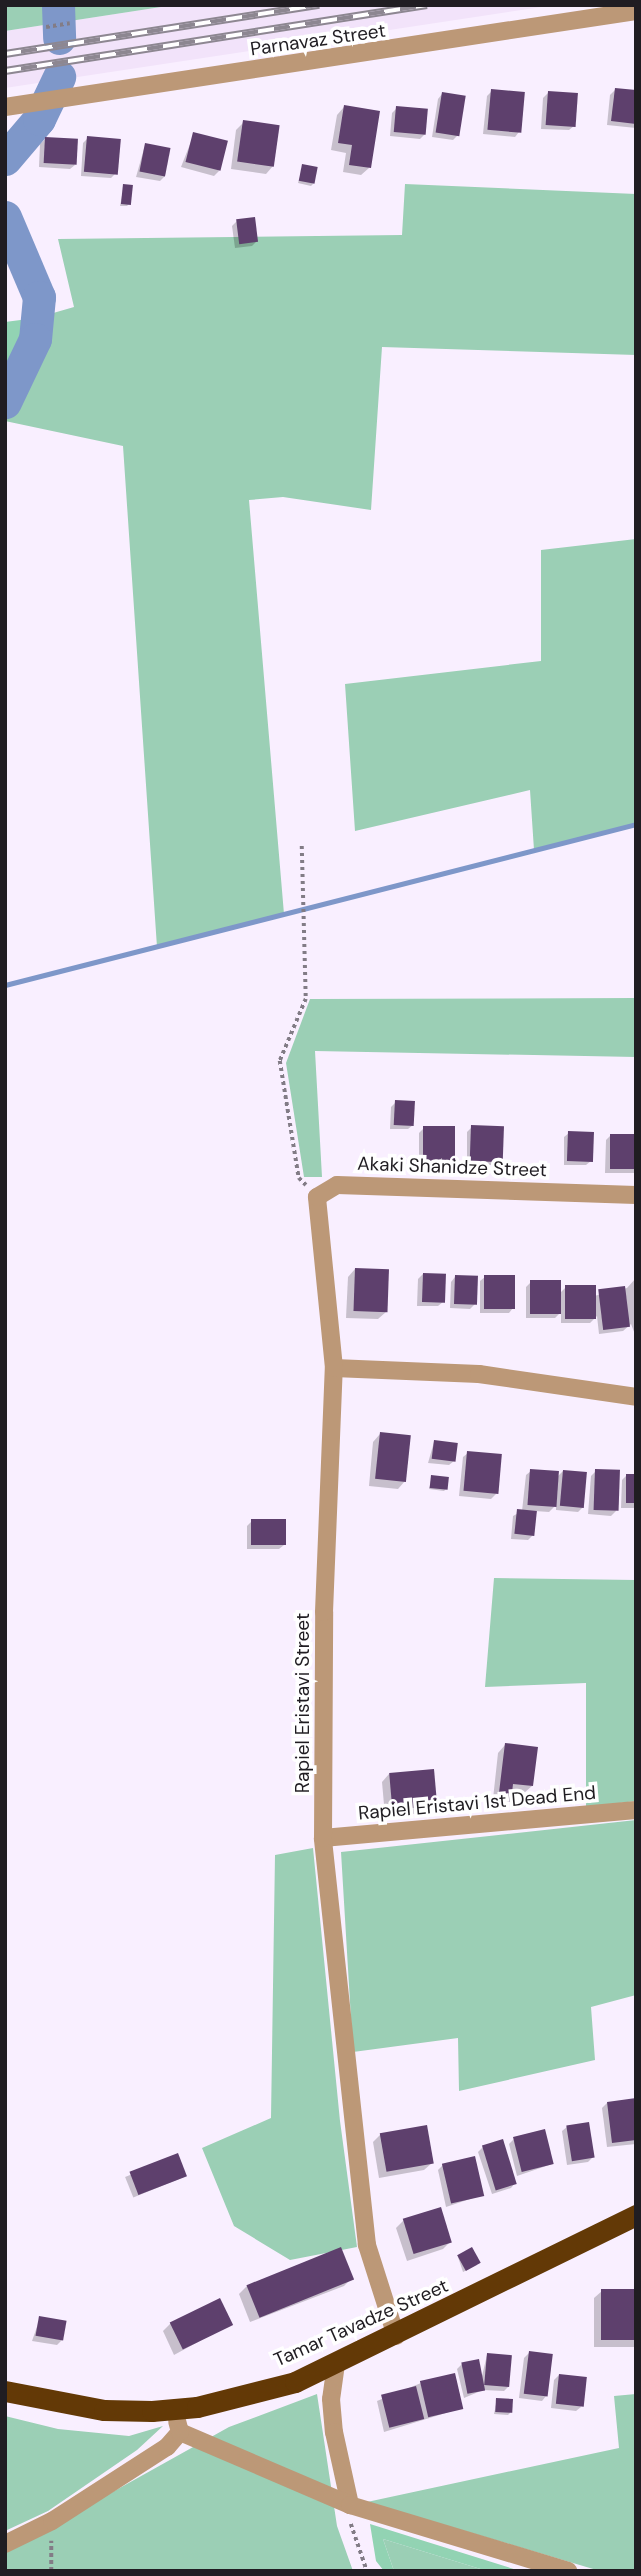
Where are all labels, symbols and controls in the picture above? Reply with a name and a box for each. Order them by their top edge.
street label: Parnavaz Street [249,19,387,61]
street label: Akaki Shanidze Street [357,1152,547,1182]
street label: Rapiel Eristavi Street [292,1613,314,1793]
street label: Rapiel Eristavi 1st Dead End [357,1781,597,1825]
street label: Tamar Tavadze Street [270,2274,452,2372]

